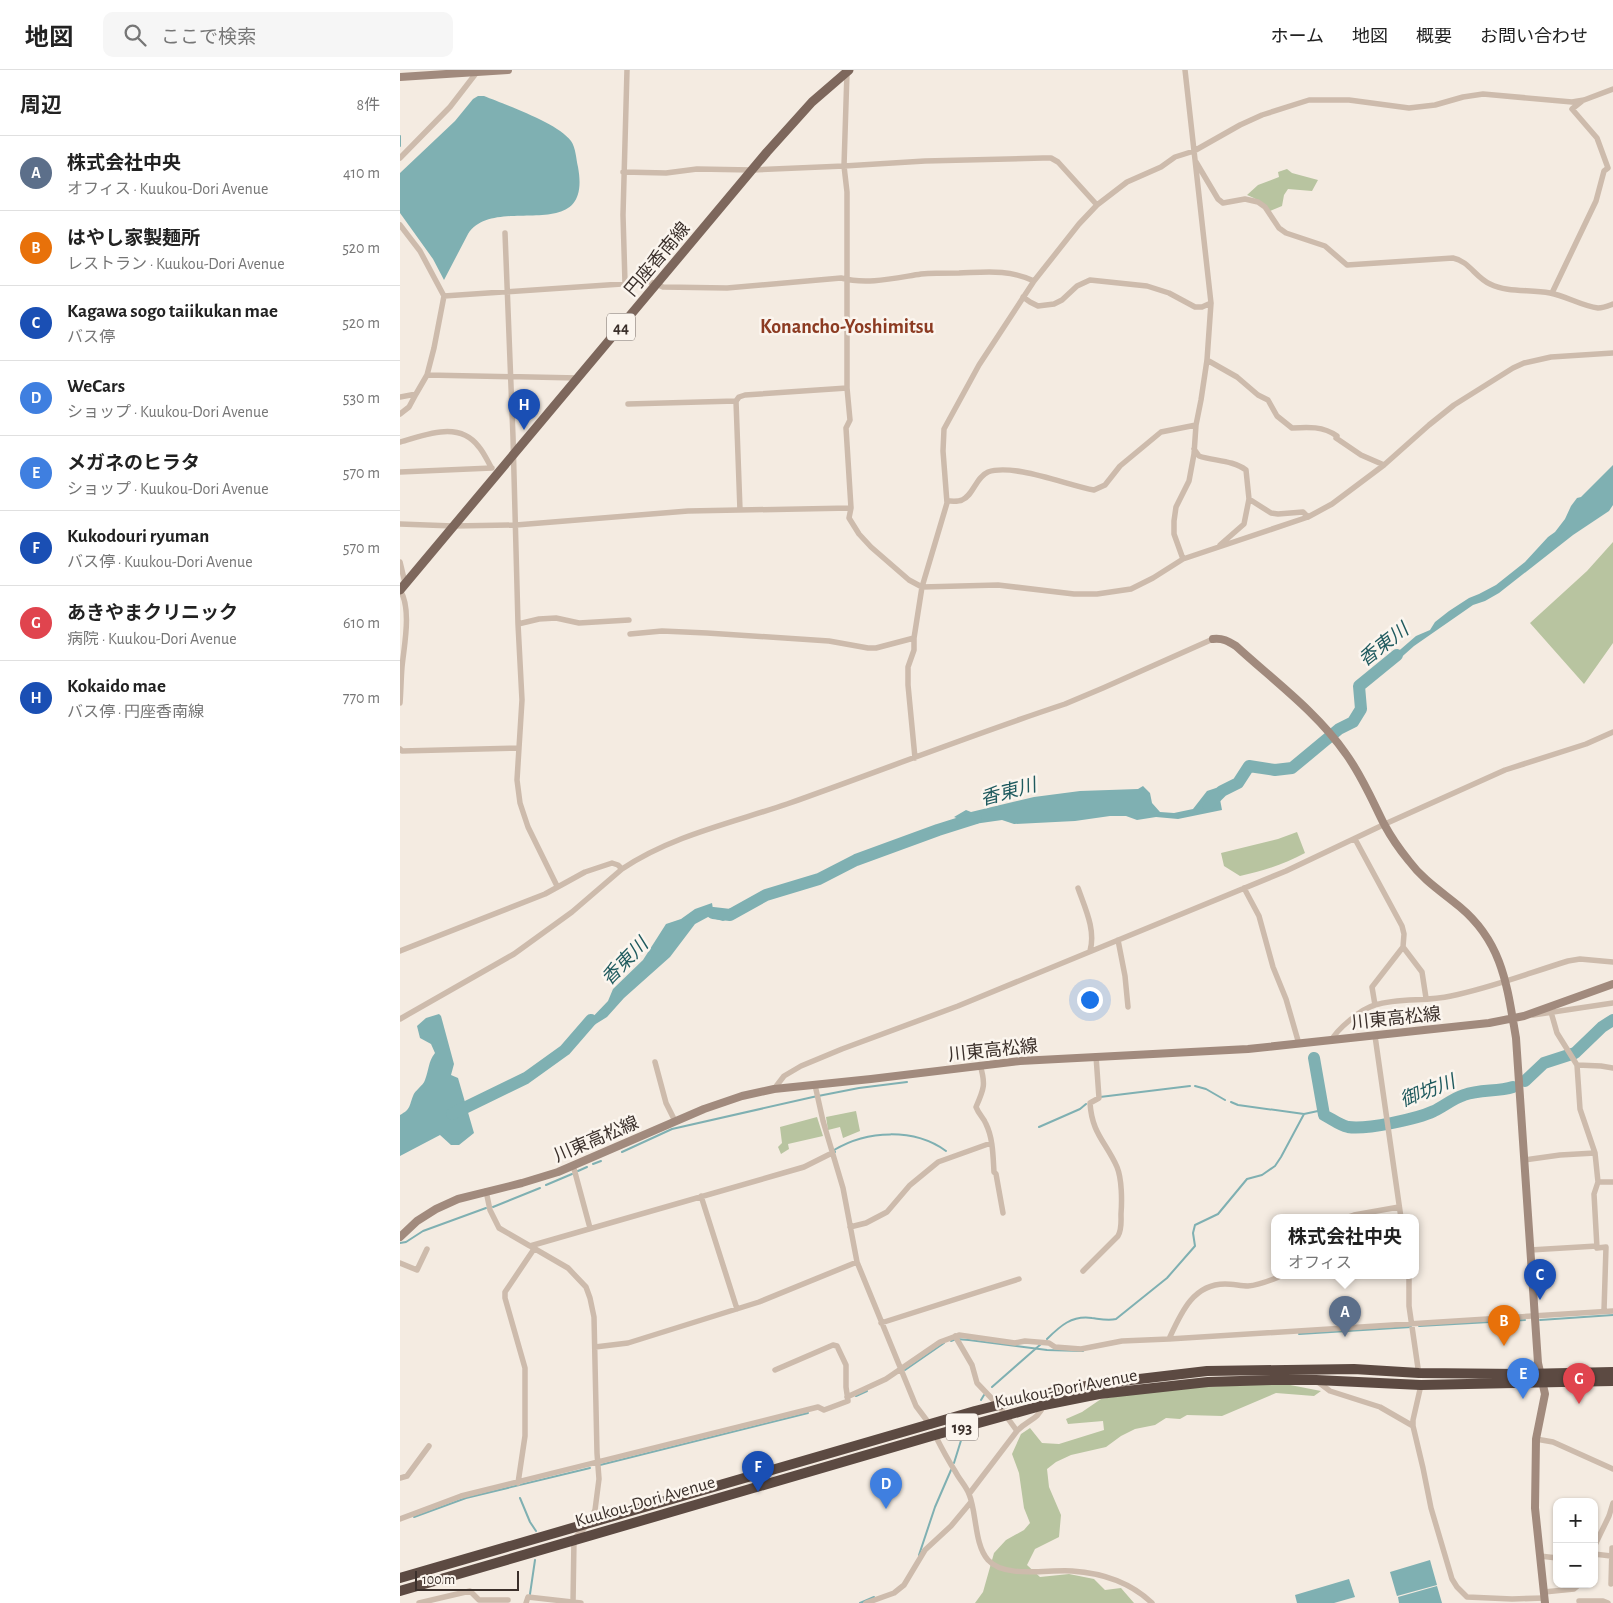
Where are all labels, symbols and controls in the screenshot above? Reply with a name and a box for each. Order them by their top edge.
search box [103,12,453,57]
icon: search [121,21,149,49]
text: 地図 [25,26,73,50]
text: ここで検索 [161,28,256,47]
text: ホーム [1271,28,1324,46]
text: 地図 [1352,28,1388,46]
text: 概要 [1416,28,1452,46]
text: お問い合わせ [1480,28,1588,46]
text: 周辺 [20,95,62,116]
text: 8件 [356,97,380,113]
text: 株式会社中央 [67,154,181,173]
text: A [31,165,41,181]
text: 410 m [343,165,380,181]
text: オフィス · Kuukou-Dori Avenue [67,181,268,197]
street label: 円座香南線 [620,218,694,300]
text: はやし家製麺所 [67,229,200,248]
text: B [31,240,41,256]
text: 520 m [342,240,380,256]
text: レストラン · Kuukou-Dori Avenue [67,256,285,272]
text: Kagawa sogo taiikukan mae [67,302,278,321]
road number: 44 [607,313,635,340]
text: C [32,315,40,331]
text: 520 m [342,315,380,331]
district label: Konancho-Yoshimitsu [760,317,934,337]
text: バス停 [67,329,115,345]
text: WeCars [67,377,125,396]
pin: H [508,389,540,430]
text: D [31,390,41,406]
text: 530 m [343,390,380,406]
text: ショップ · Kuukou-Dori Avenue [67,404,269,420]
text: メガネのヒラタ [67,454,200,473]
text: E [32,465,40,481]
text: 570 m [343,465,380,481]
text: ショップ · Kuukou-Dori Avenue [67,481,269,497]
text: Kukodouri ryuman [67,527,209,546]
text: F [32,540,40,556]
text: 570 m [343,540,380,556]
text: バス停 · Kuukou-Dori Avenue [67,554,253,570]
text: あきやまクリニック [67,604,238,623]
text: G [31,615,41,631]
text: 610 m [343,615,380,631]
water label: 香東川 [1355,618,1414,670]
text: 病院 · Kuukou-Dori Avenue [67,631,237,647]
text: Kokaido mae [67,677,166,696]
text: H [30,690,42,706]
text: 770 m [343,690,380,706]
text: バス停 · 円座香南線 [67,704,204,720]
water label: 香東川 [978,774,1040,809]
water label: 香東川 [598,933,653,989]
your location [1077,987,1103,1013]
street label: 川東高松線 [1350,1003,1442,1033]
street label: 川東高松線 [947,1035,1039,1065]
water label: 御坊川 [1397,1071,1459,1110]
street label: 川東高松線 [551,1112,641,1166]
popup [1271,1214,1419,1279]
text: 株式会社中央 [1288,1228,1402,1247]
text: オフィス [1288,1255,1352,1271]
pin: C [1524,1259,1556,1300]
pin: A [1329,1296,1361,1337]
pin: B [1488,1305,1520,1346]
pin: E [1507,1358,1539,1399]
pin: G [1563,1363,1595,1404]
street label: Kuukou-Dori Avenue [993,1366,1139,1412]
road number: 193 [946,1414,978,1440]
pin: F [742,1451,774,1492]
pin: D [870,1468,902,1509]
street label: Kuukou-Dori Avenue [573,1473,717,1531]
map controls [1553,1498,1598,1588]
button: + [1553,1498,1598,1543]
button: − [1553,1543,1598,1588]
scale bar [415,1568,519,1591]
text: 100 m [422,1573,455,1587]

